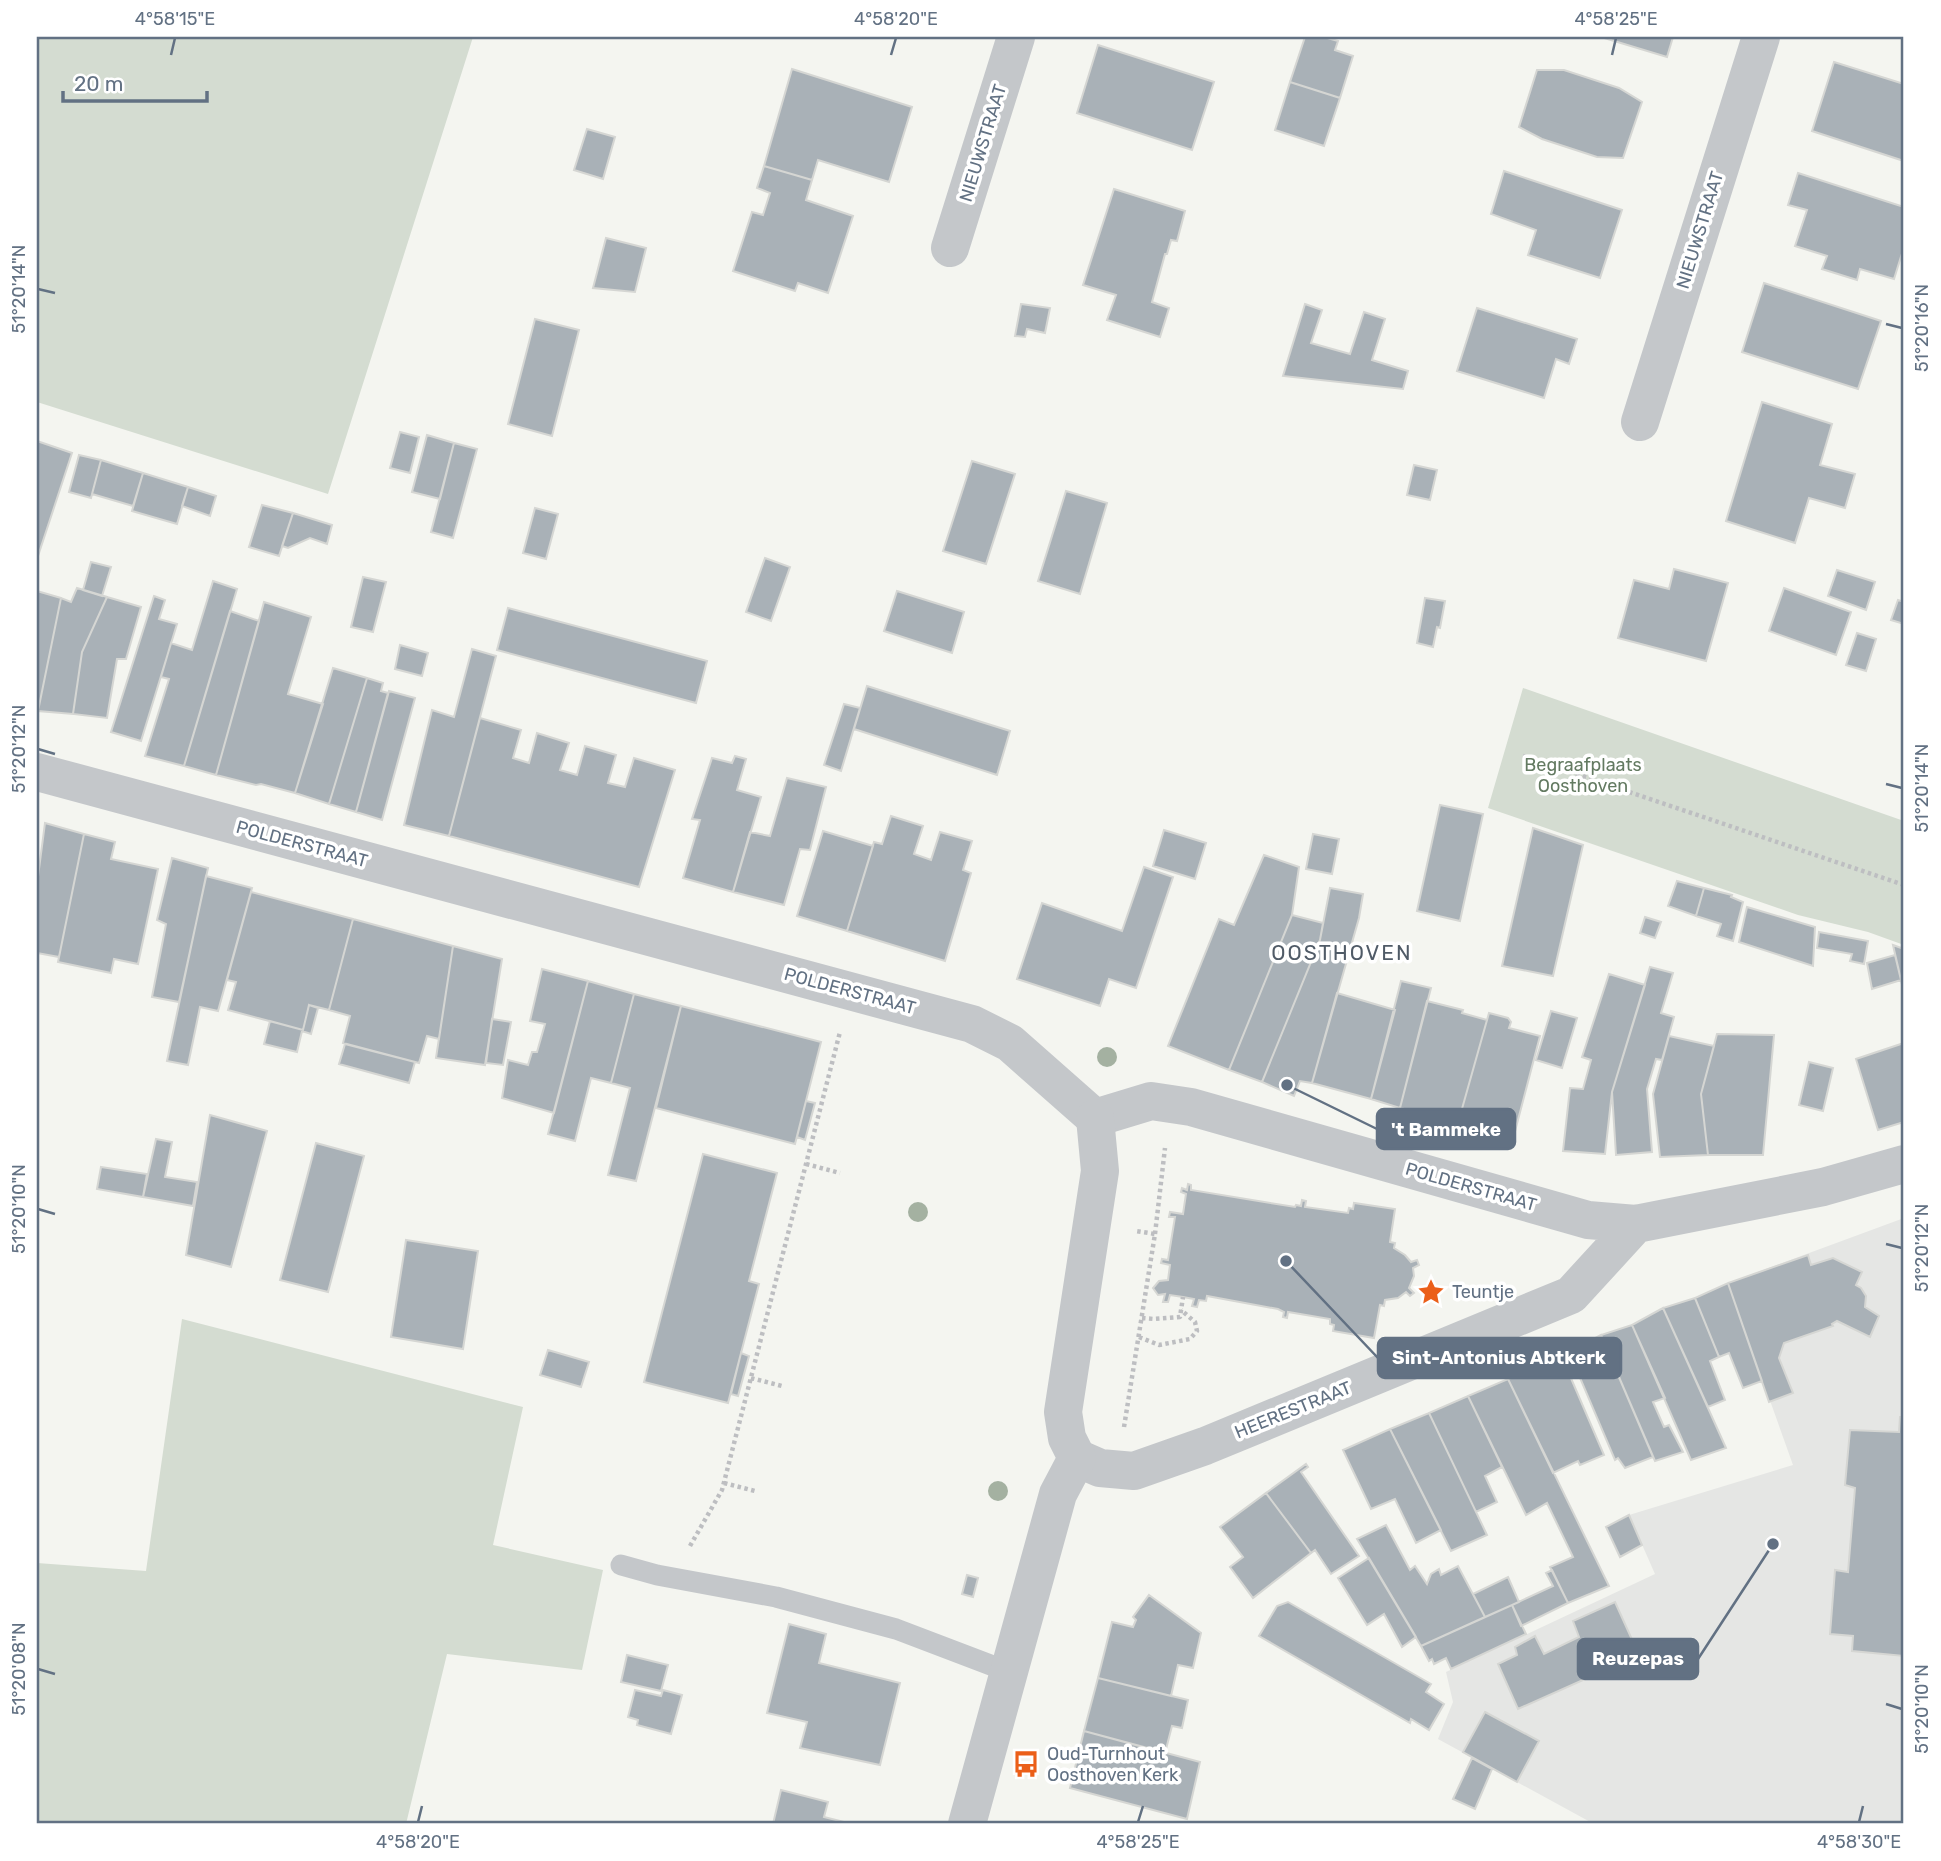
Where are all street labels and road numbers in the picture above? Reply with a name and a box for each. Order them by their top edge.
street label: NIEUWSTRAAT [955,82,1011,204]
street label: NIEUWSTRAAT [1672,169,1728,291]
street label: POLDERSTRAAT [234,816,370,872]
street label: POLDERSTRAAT [782,963,918,1019]
street label: POLDERSTRAAT [1403,1158,1539,1216]
street label: HEERESTRAAT [1231,1377,1355,1443]

